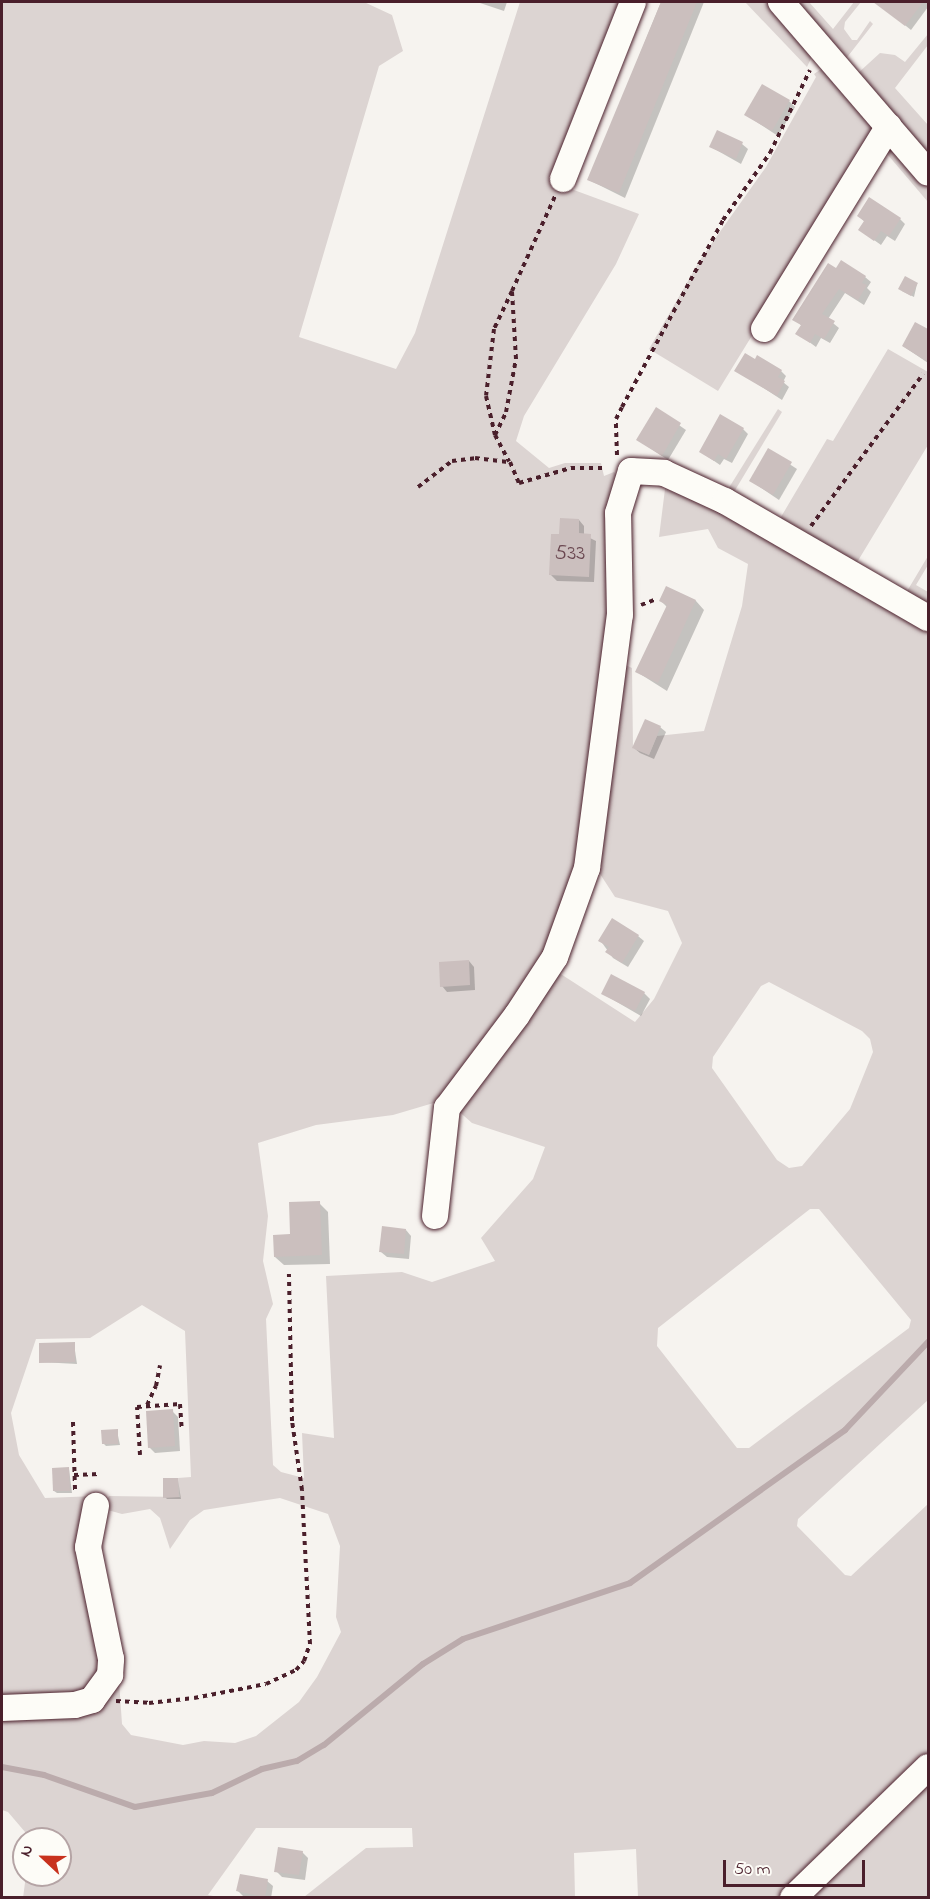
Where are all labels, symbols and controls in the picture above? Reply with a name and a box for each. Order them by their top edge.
house number: 533 [555,542,585,568]
north arrow [12,1827,72,1887]
text: N [14,1841,40,1861]
scale bar [726,1848,868,1886]
text: 50 m [734,1857,771,1883]

